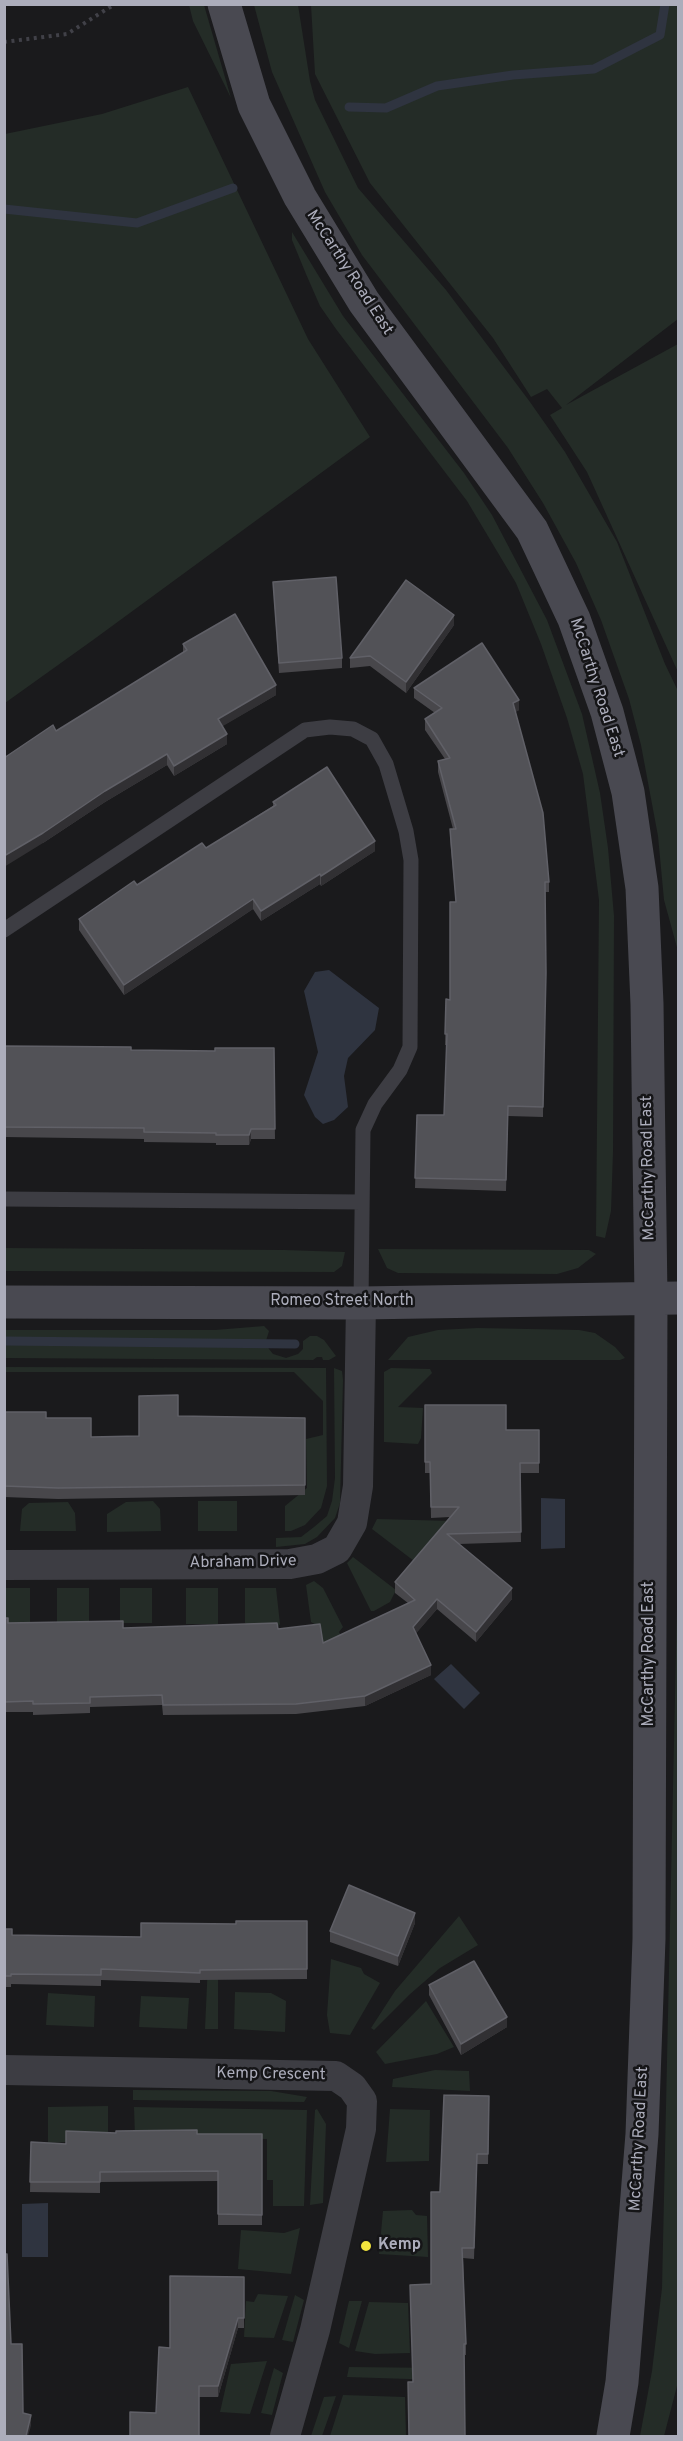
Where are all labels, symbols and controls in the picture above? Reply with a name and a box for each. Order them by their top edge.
street label: McCarthy Road East [301,207,397,339]
street label: McCarthy Road East [564,616,628,760]
street label: McCarthy Road East [638,1095,660,1241]
street label: Romeo Street North [270,1292,414,1312]
street label: Abraham Drive [189,1552,297,1574]
street label: McCarthy Road East [640,1581,660,1727]
street label: Kemp Crescent [216,2064,326,2086]
street label: McCarthy Road East [627,2066,653,2212]
place label: Kemp [378,2236,421,2256]
marker: Kemp [359,2239,373,2253]

